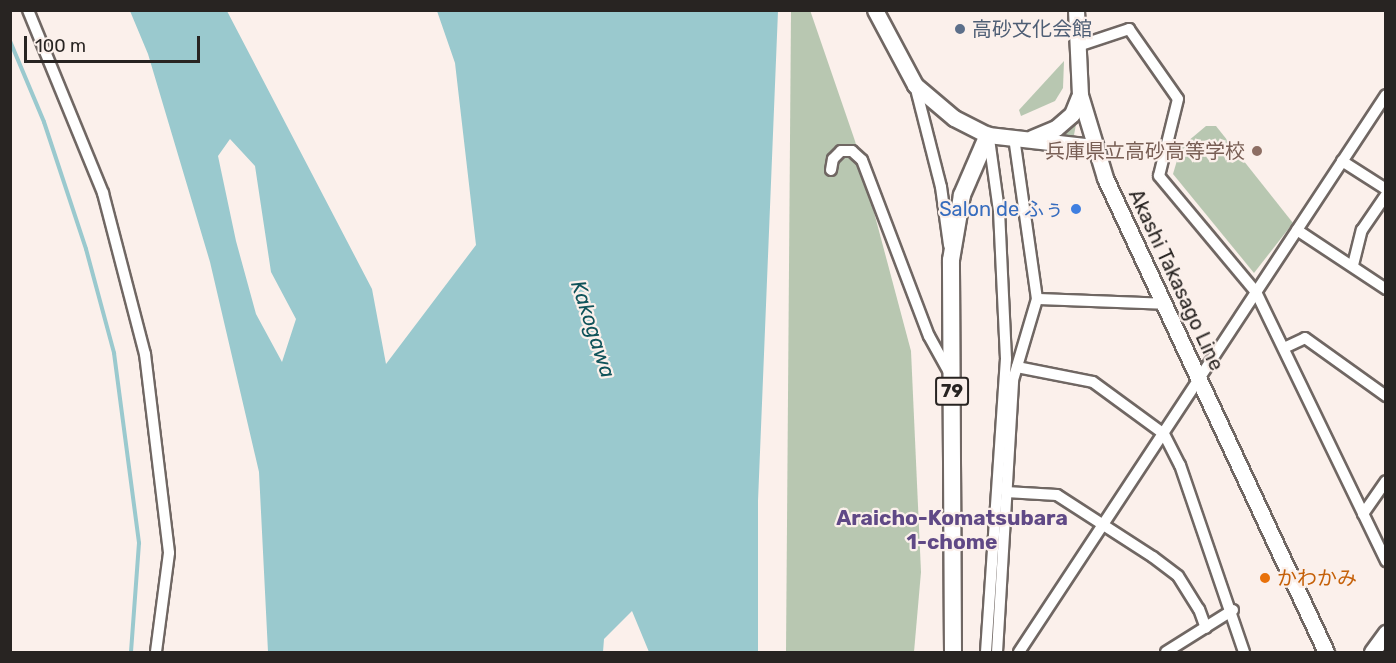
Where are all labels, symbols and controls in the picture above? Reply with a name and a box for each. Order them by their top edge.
place label: 高砂文化会館 [972,17,1092,41]
marker: 高砂文化会館 [953,22,967,36]
scale bar [27,24,202,62]
text: 100 m [35,35,86,57]
place label: 兵庫県立高砂高等学校 [1045,139,1245,163]
marker: 兵庫県立高砂高等学校 [1250,144,1264,158]
street label: Akashi Takasago Line [1123,185,1229,375]
place label: Salon de ふぅ [939,197,1064,221]
marker: Salon de ふぅ [1069,202,1083,216]
water label: Kakogawa [565,277,621,381]
road number: 79 [934,376,970,406]
district label: Araicho-Komatsubara 1-chome [836,505,1068,555]
place label: かわかみ [1277,566,1357,590]
marker: かわかみ [1258,571,1272,585]

